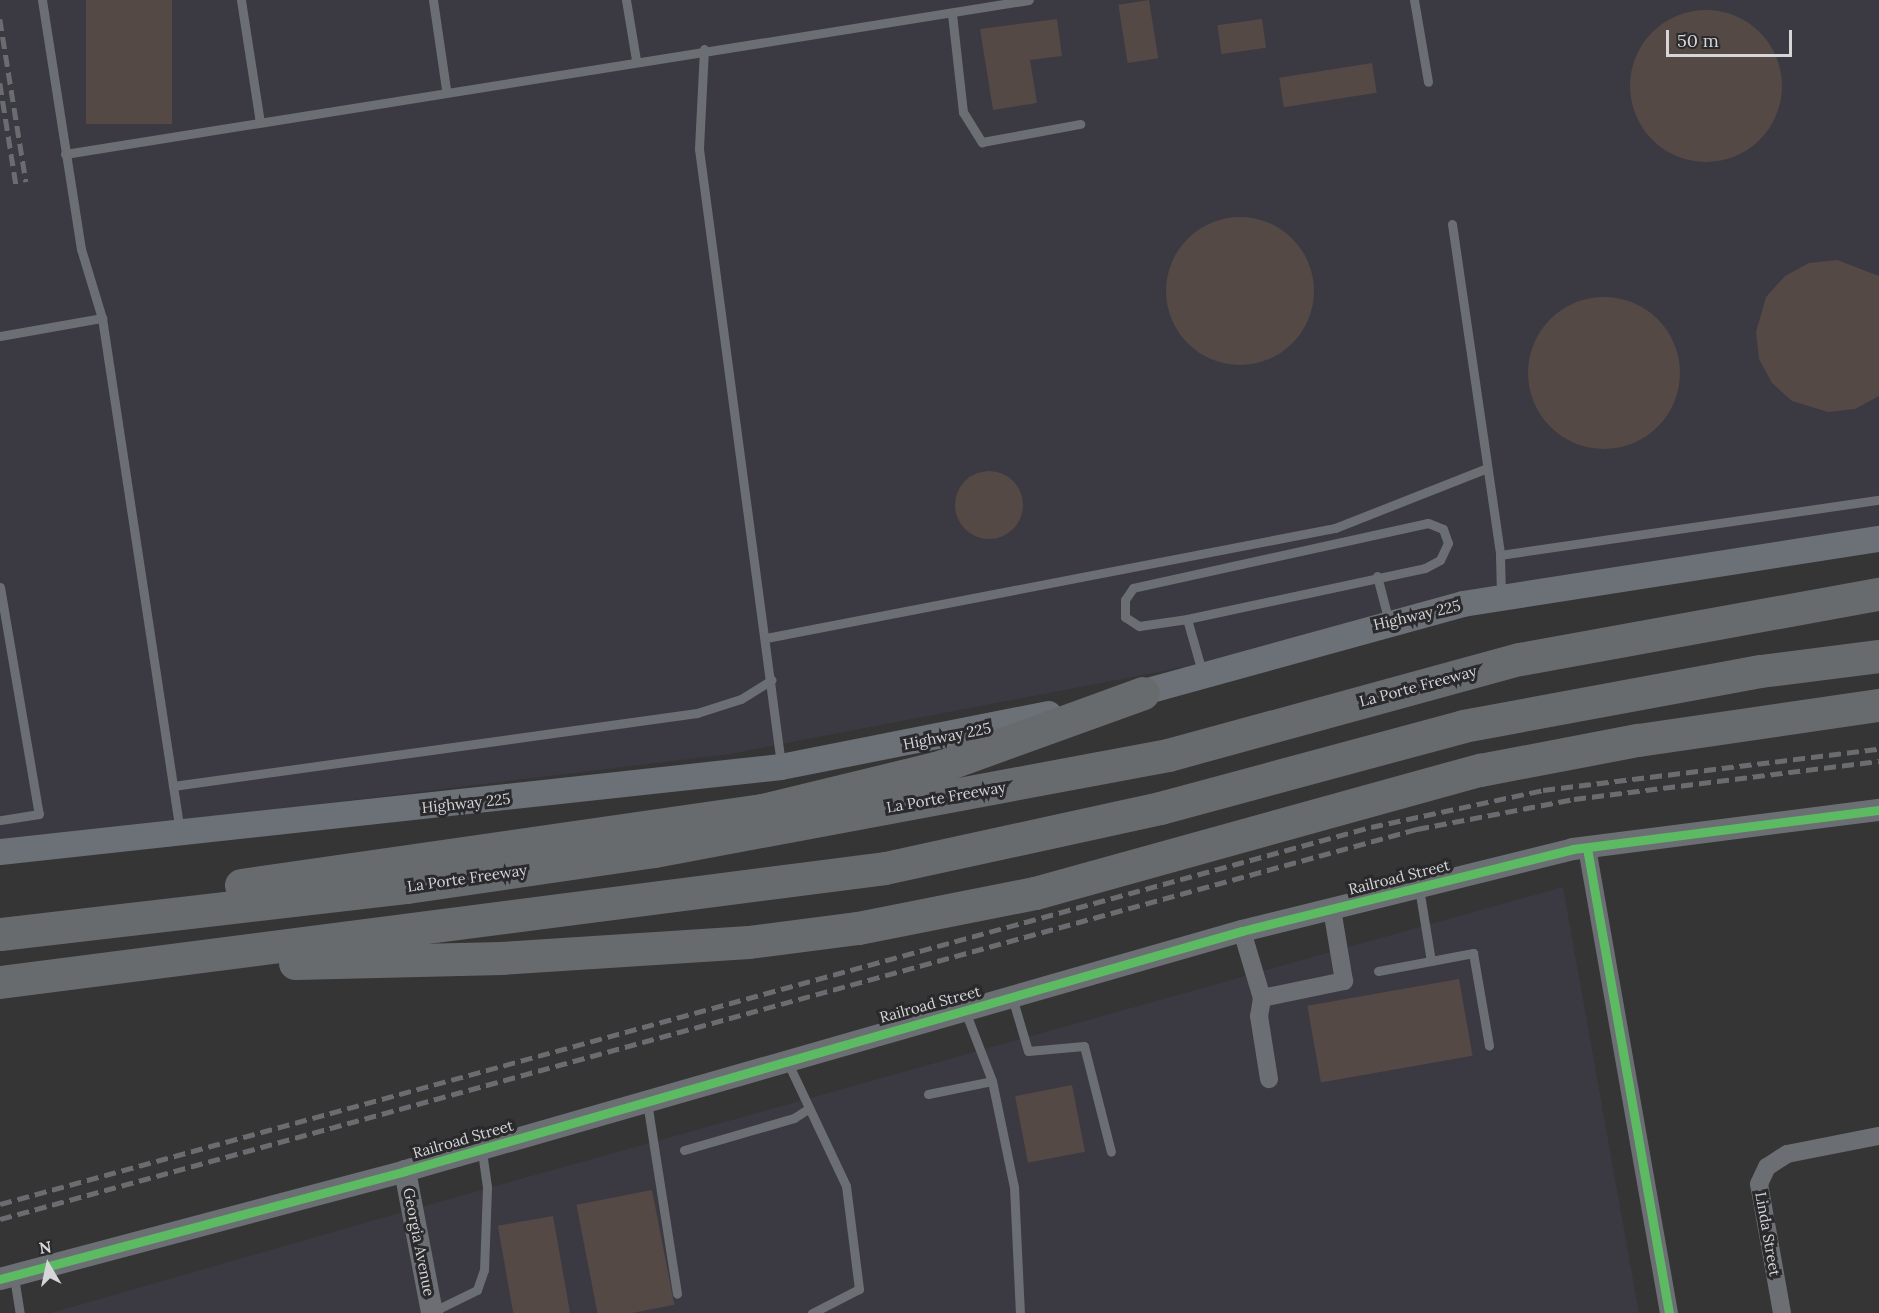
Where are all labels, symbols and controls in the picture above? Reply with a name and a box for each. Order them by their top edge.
scale bar [1669,18,1795,56]
text: 50 m [1677,29,1719,52]
street label: Highway 225 [1372,596,1462,634]
street label: La Porte Freeway [1357,662,1479,710]
street label: Highway 225 [902,719,992,753]
street label: La Porte Freeway [885,778,1007,816]
street label: Highway 225 [421,789,511,817]
street label: Railroad Street [1346,856,1452,898]
street label: La Porte Freeway [406,861,528,895]
street label: Railroad Street [878,982,982,1026]
street label: Railroad Street [411,1116,515,1162]
street label: Georgia Avenue [400,1186,438,1298]
street label: Linda Street [1752,1190,1784,1278]
north arrow [18,1235,78,1295]
text: N [38,1236,53,1258]

